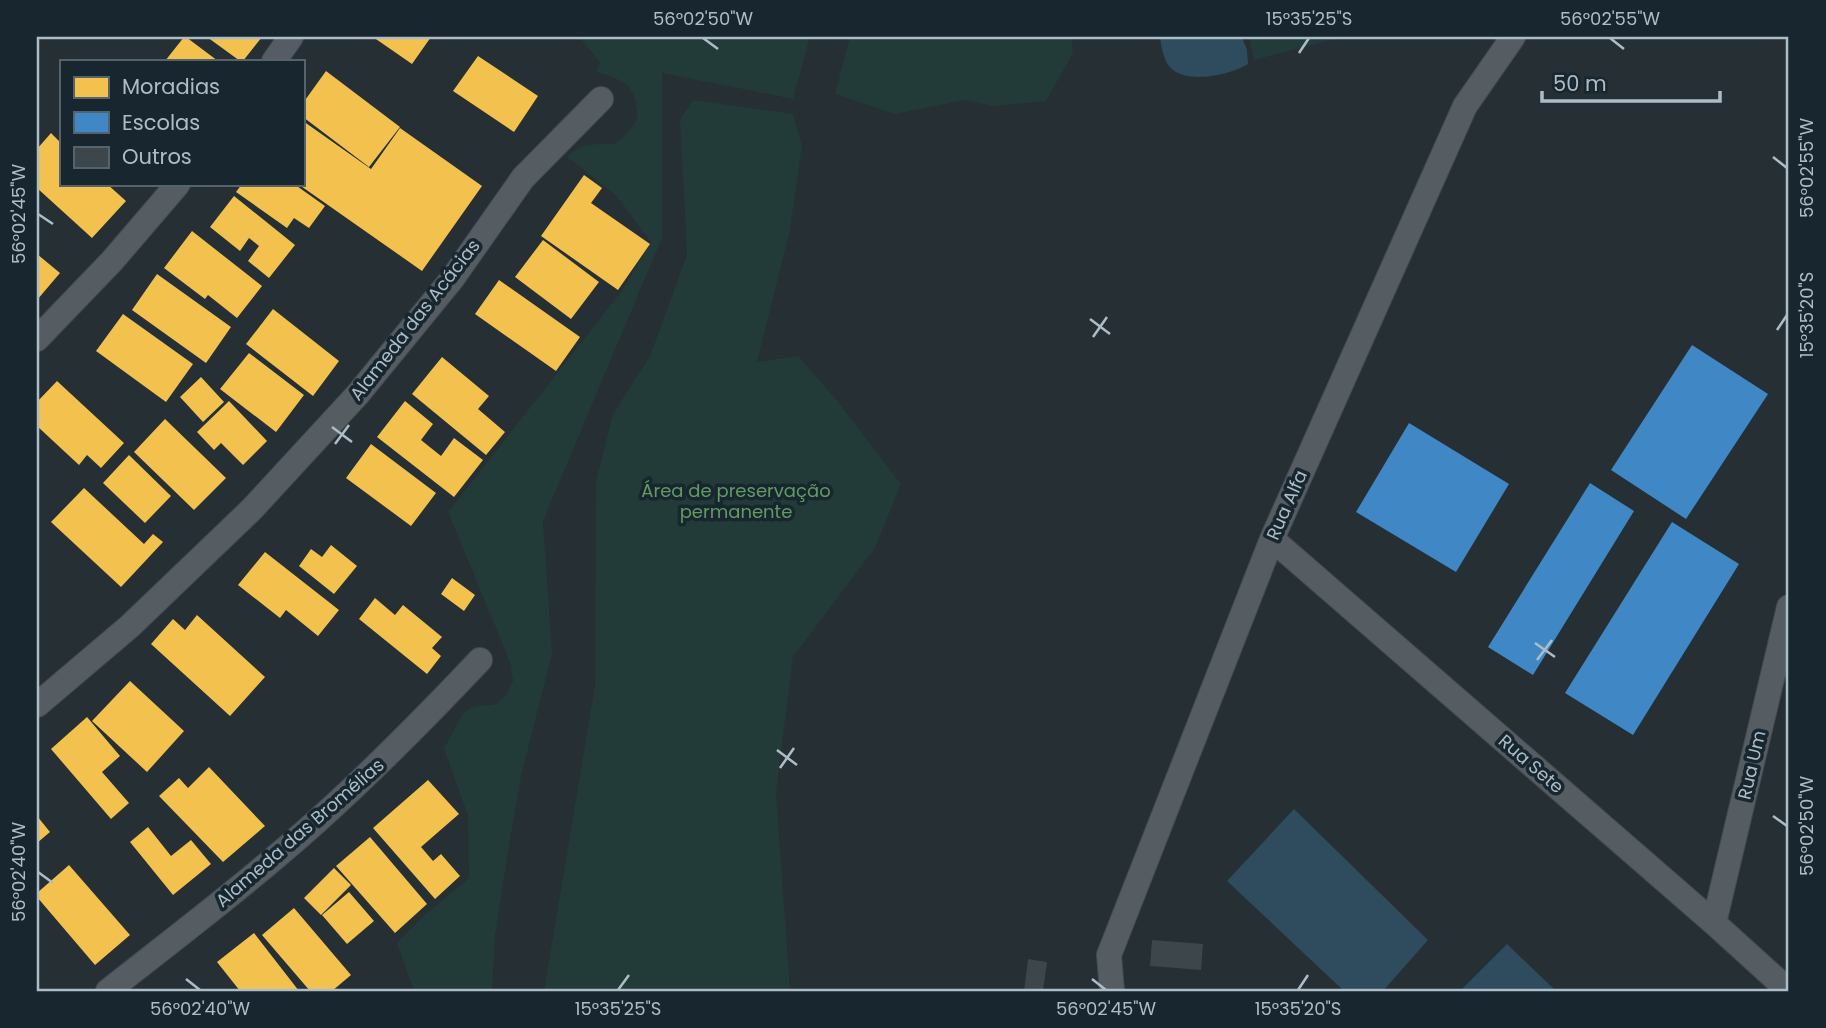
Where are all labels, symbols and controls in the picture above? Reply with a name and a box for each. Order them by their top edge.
text: 56°02'50"W [653,6,753,31]
text: 15°35'25"S [1266,6,1352,31]
text: 56°02'55"W [1560,6,1660,31]
legend [60,60,304,186]
scale bar [1542,60,1721,104]
text: 50 m [1553,69,1607,98]
text: Moradias [122,72,220,101]
text: Escolas [122,108,200,137]
text: 56°02'55"W [1794,118,1819,218]
text: Outros [122,142,192,171]
text: 56°02'45"W [6,164,31,264]
street label: Alameda das Acácias [344,234,485,406]
text: 15°35'20"S [1794,272,1819,358]
street label: Rua Alfa [1260,466,1313,544]
park label: Área de preservação permanente [641,478,831,524]
street label: Rua Sete [1493,728,1569,799]
street label: Rua Um [1731,728,1772,802]
street label: Alameda das Bromélias [210,752,389,913]
text: 56°02'50"W [1794,776,1819,876]
text: 56°02'40"W [6,822,31,922]
text: 56°02'40"W [150,996,250,1021]
text: 15°35'25"S [575,996,661,1021]
text: 56°02'45"W [1056,996,1156,1021]
text: 15°35'20"S [1255,996,1341,1021]

